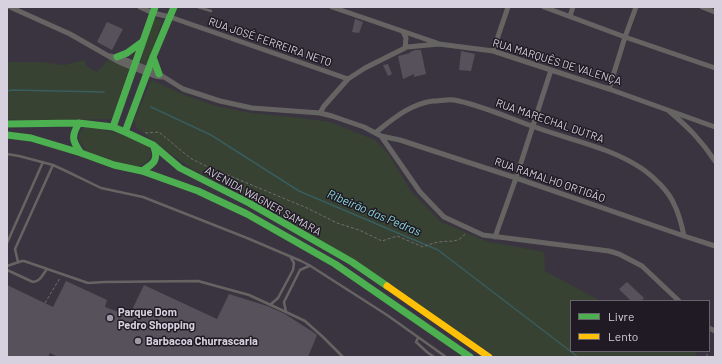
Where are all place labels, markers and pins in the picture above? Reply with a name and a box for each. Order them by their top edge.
place label: Parque Dom Pedro Shopping [118,305,195,331]
marker: Parque Dom Pedro Shopping [105,313,115,323]
place label: Barbacoa Churrascaria [146,334,258,348]
marker: Barbacoa Churrascaria [133,336,143,346]

